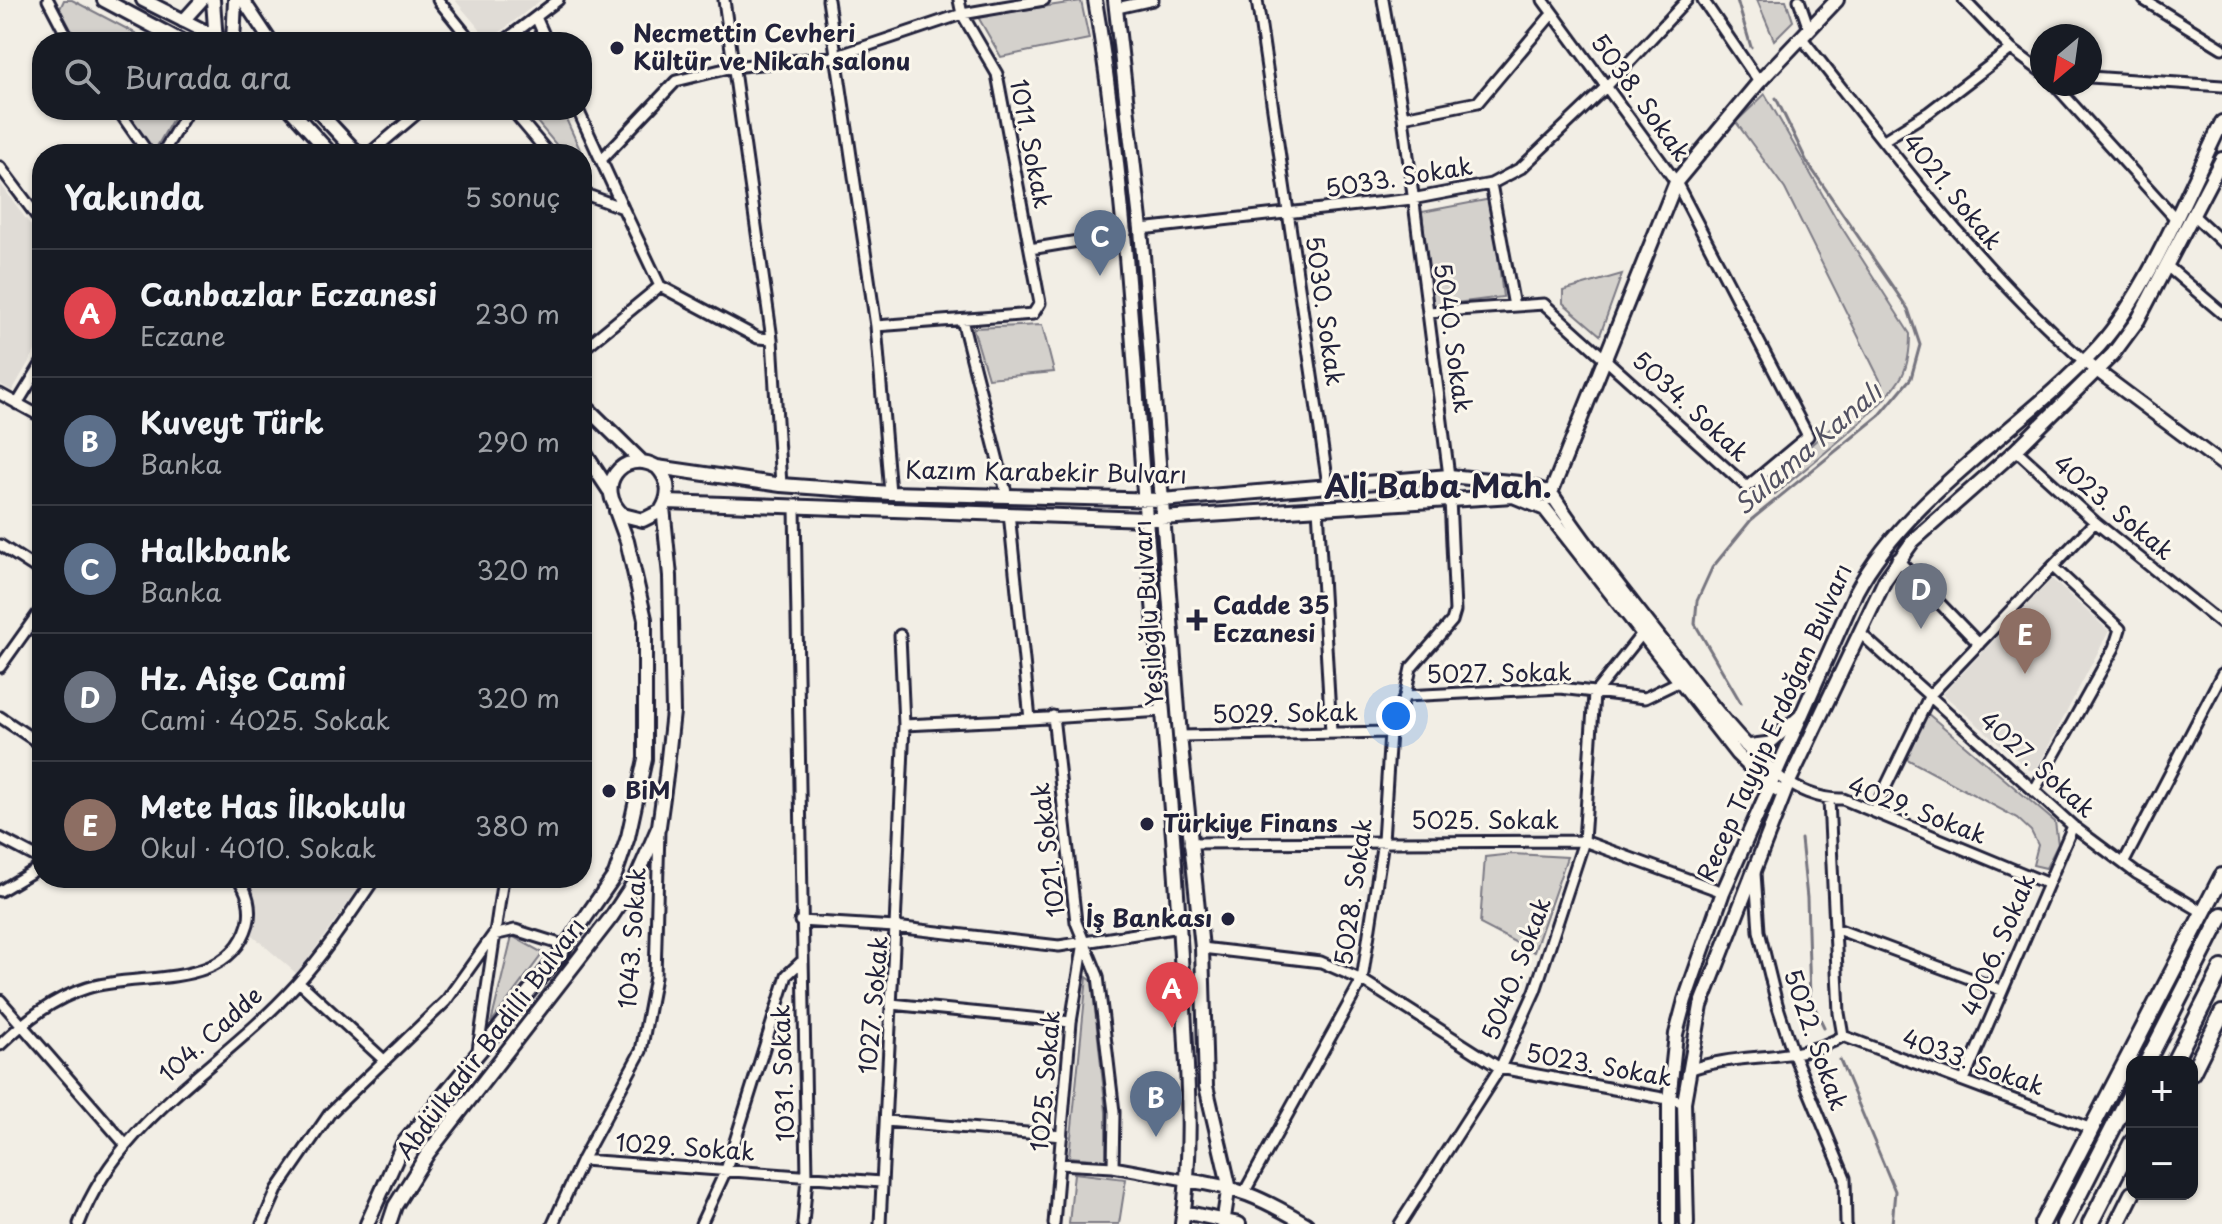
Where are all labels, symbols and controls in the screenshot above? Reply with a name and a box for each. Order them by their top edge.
place label: Necmettin Cevheri Kültür ve Nikah salonu [633,14,910,78]
north arrow [2030,24,2102,96]
street label: 5038. Sokak [1583,26,1700,168]
search box [32,32,592,120]
marker: Necmettin Cevheri Kültür ve Nikah salonu [608,39,626,57]
icon: search [60,54,104,98]
text: Burada ara [124,54,290,99]
street label: 1011. Sokak [1002,76,1062,212]
street label: 4021. Sokak [1895,125,2012,257]
street label: 5033. Sokak [1322,147,1475,205]
text: Yakında [64,170,204,222]
text: 5 sonuç [465,177,560,216]
pin: C [1074,210,1126,276]
street label: 5030. Sokak [1298,233,1354,388]
street label: 5040. Sokak [1426,260,1482,415]
text: Canbazlar Eczanesi [140,271,437,316]
text: A [80,294,100,333]
text: 230 m [475,294,560,333]
text: Eczane [140,316,226,355]
street label: 5034. Sokak [1625,342,1758,469]
water label: Sulama Kanalı [1724,371,1891,523]
text: Kuveyt Türk [140,399,324,444]
text: B [81,422,99,461]
text: 290 m [477,422,560,461]
text: Banka [140,444,221,483]
street label: 4023. Sokak [2046,445,2183,568]
street label: Kazım Karabekir Bulvarı [905,451,1187,491]
district label: Ali Baba Mah. [1324,461,1552,509]
street label: Yeşiloğlu Bulvarı [1123,519,1171,707]
text: Halkbank [140,527,291,572]
text: C [80,550,100,589]
text: 320 m [476,550,560,589]
street label: Recep Tayyip Erdoğan Bulvarı [1687,557,1860,887]
pin: D [1895,563,1947,629]
text: Banka [140,572,221,611]
place label: Cadde 35 Eczanesi [1213,586,1330,650]
pin: E [1999,608,2051,674]
marker: Cadde 35 Eczanesi [1188,611,1206,629]
street label: 5027. Sokak [1426,653,1572,691]
text: Hz. Aişe Cami [140,655,346,700]
text: D [80,678,100,717]
text: 320 m [476,678,560,717]
street label: 5029. Sokak [1212,693,1359,731]
your location [1376,696,1416,736]
text: Cami · 4025. Sokak [140,700,390,739]
street label: 4027. Sokak [1972,702,2104,826]
street label: 4029. Sokak [1843,766,1992,852]
place label: BiM [625,771,671,807]
street label: 1021. Sokak [1021,781,1073,920]
marker: BiM [600,782,618,800]
text: Mete Has İlkokulu [140,783,406,828]
street label: 5025. Sokak [1411,801,1559,837]
place label: Türkiye Finans [1163,804,1338,840]
text: E [82,806,98,845]
text: 380 m [475,806,560,845]
marker: Türkiye Finans [1138,815,1156,833]
street label: 5028. Sokak [1324,815,1380,968]
text: Okul · 4010. Sokak [140,828,376,867]
street label: 1043. Sokak [608,866,654,1010]
street label: 4006. Sokak [1951,867,2043,1021]
street label: 5040. Sokak [1471,891,1559,1045]
place label: İş Bankası [1085,899,1212,935]
street label: Abdülkadir Badilli Bulvarı [386,909,593,1166]
marker: İş Bankası [1219,910,1237,928]
street label: 1027. Sokak [848,934,896,1076]
pin: A [1146,962,1198,1028]
street label: 5022. Sokak [1776,964,1858,1115]
street label: 104. Cadde [150,977,270,1090]
street label: 1031. Sokak [762,1004,802,1142]
street label: 1025. Sokak [1020,1008,1068,1153]
street label: 4033. Sokak [1898,1019,2050,1104]
street label: 5023. Sokak [1523,1033,1676,1095]
map controls [2126,1056,2198,1200]
button: + [2126,1056,2198,1128]
pin: B [1130,1071,1182,1137]
street label: 1029. Sokak [614,1123,756,1169]
button: − [2126,1128,2198,1200]

